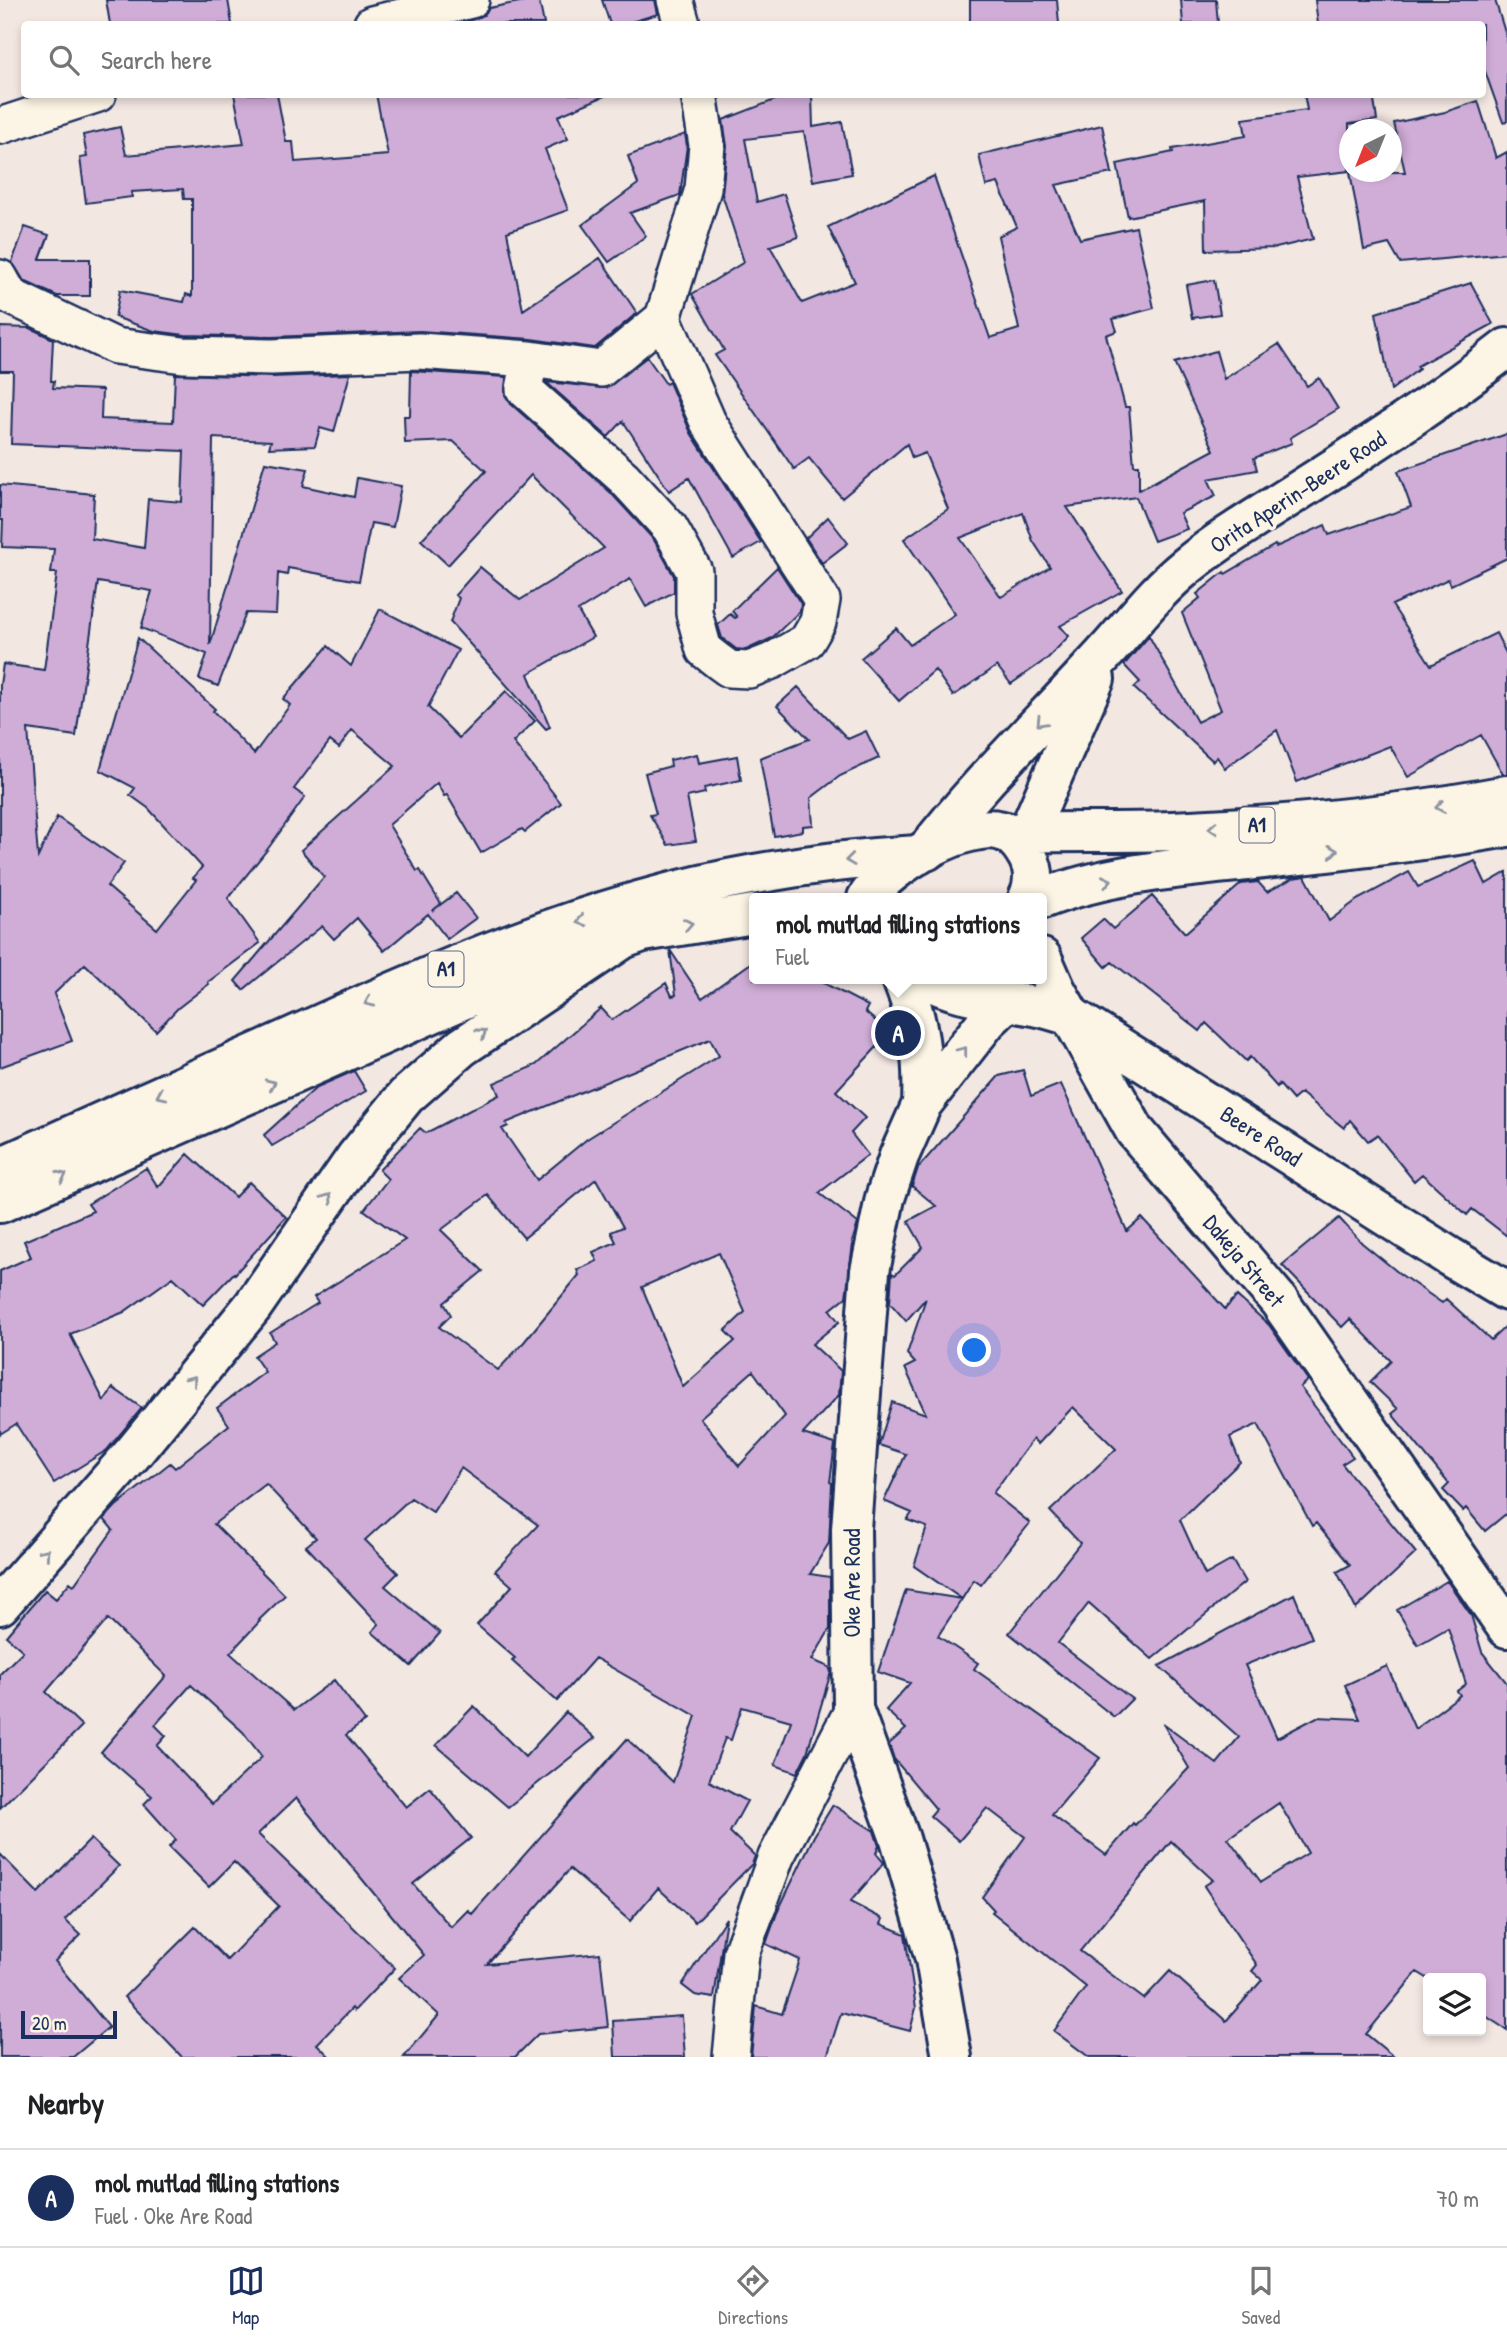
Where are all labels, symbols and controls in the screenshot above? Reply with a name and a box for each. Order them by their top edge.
search box [21,21,1486,98]
icon: search [45,41,83,79]
text: Search here [101,42,212,77]
north arrow [1339,119,1402,182]
street label: Orita Aperin-Beere Road [1204,423,1392,560]
one-way arrow [1037,714,1050,727]
one-way arrow [1434,799,1446,814]
road number: A1 [1240,808,1274,842]
one-way arrow [1208,820,1219,835]
one-way arrow [1327,844,1338,859]
one-way arrow [844,852,856,867]
one-way arrow [1101,875,1113,889]
popup [749,893,1047,984]
text: mol mutlad filling stations [776,906,1020,941]
one-way arrow [575,912,587,927]
one-way arrow [682,917,694,932]
text: Fuel [776,941,809,972]
road number: A1 [428,951,464,986]
one-way arrow [364,994,376,1008]
pin: A [875,1007,921,1059]
one-way arrow [475,1028,488,1041]
one-way arrow [955,1047,968,1059]
one-way arrow [264,1078,276,1092]
one-way arrow [156,1087,168,1101]
street label: Beere Road [1215,1098,1308,1173]
one-way arrow [56,1170,68,1184]
one-way arrow [320,1193,332,1206]
street label: Dakeja Street [1197,1208,1293,1314]
your location [957,1333,991,1367]
one-way arrow [184,1376,197,1388]
street label: Oke Are Road [836,1528,867,1638]
one-way arrow [37,1549,49,1562]
map controls [1423,1973,1486,2036]
button: layers [1423,1973,1486,2036]
scale bar [21,2008,117,2040]
text: 20 m [32,2010,67,2036]
text: Nearby [28,2083,104,2123]
text: mol mutlad filling stations [95,2165,339,2200]
text: A [45,2183,57,2214]
text: 70 m [1436,2183,1479,2214]
text: Fuel · Oke Are Road [95,2200,252,2231]
tab: Map [227,2262,265,2330]
tab: Directions [718,2262,788,2330]
tab: Saved [1242,2262,1280,2330]

